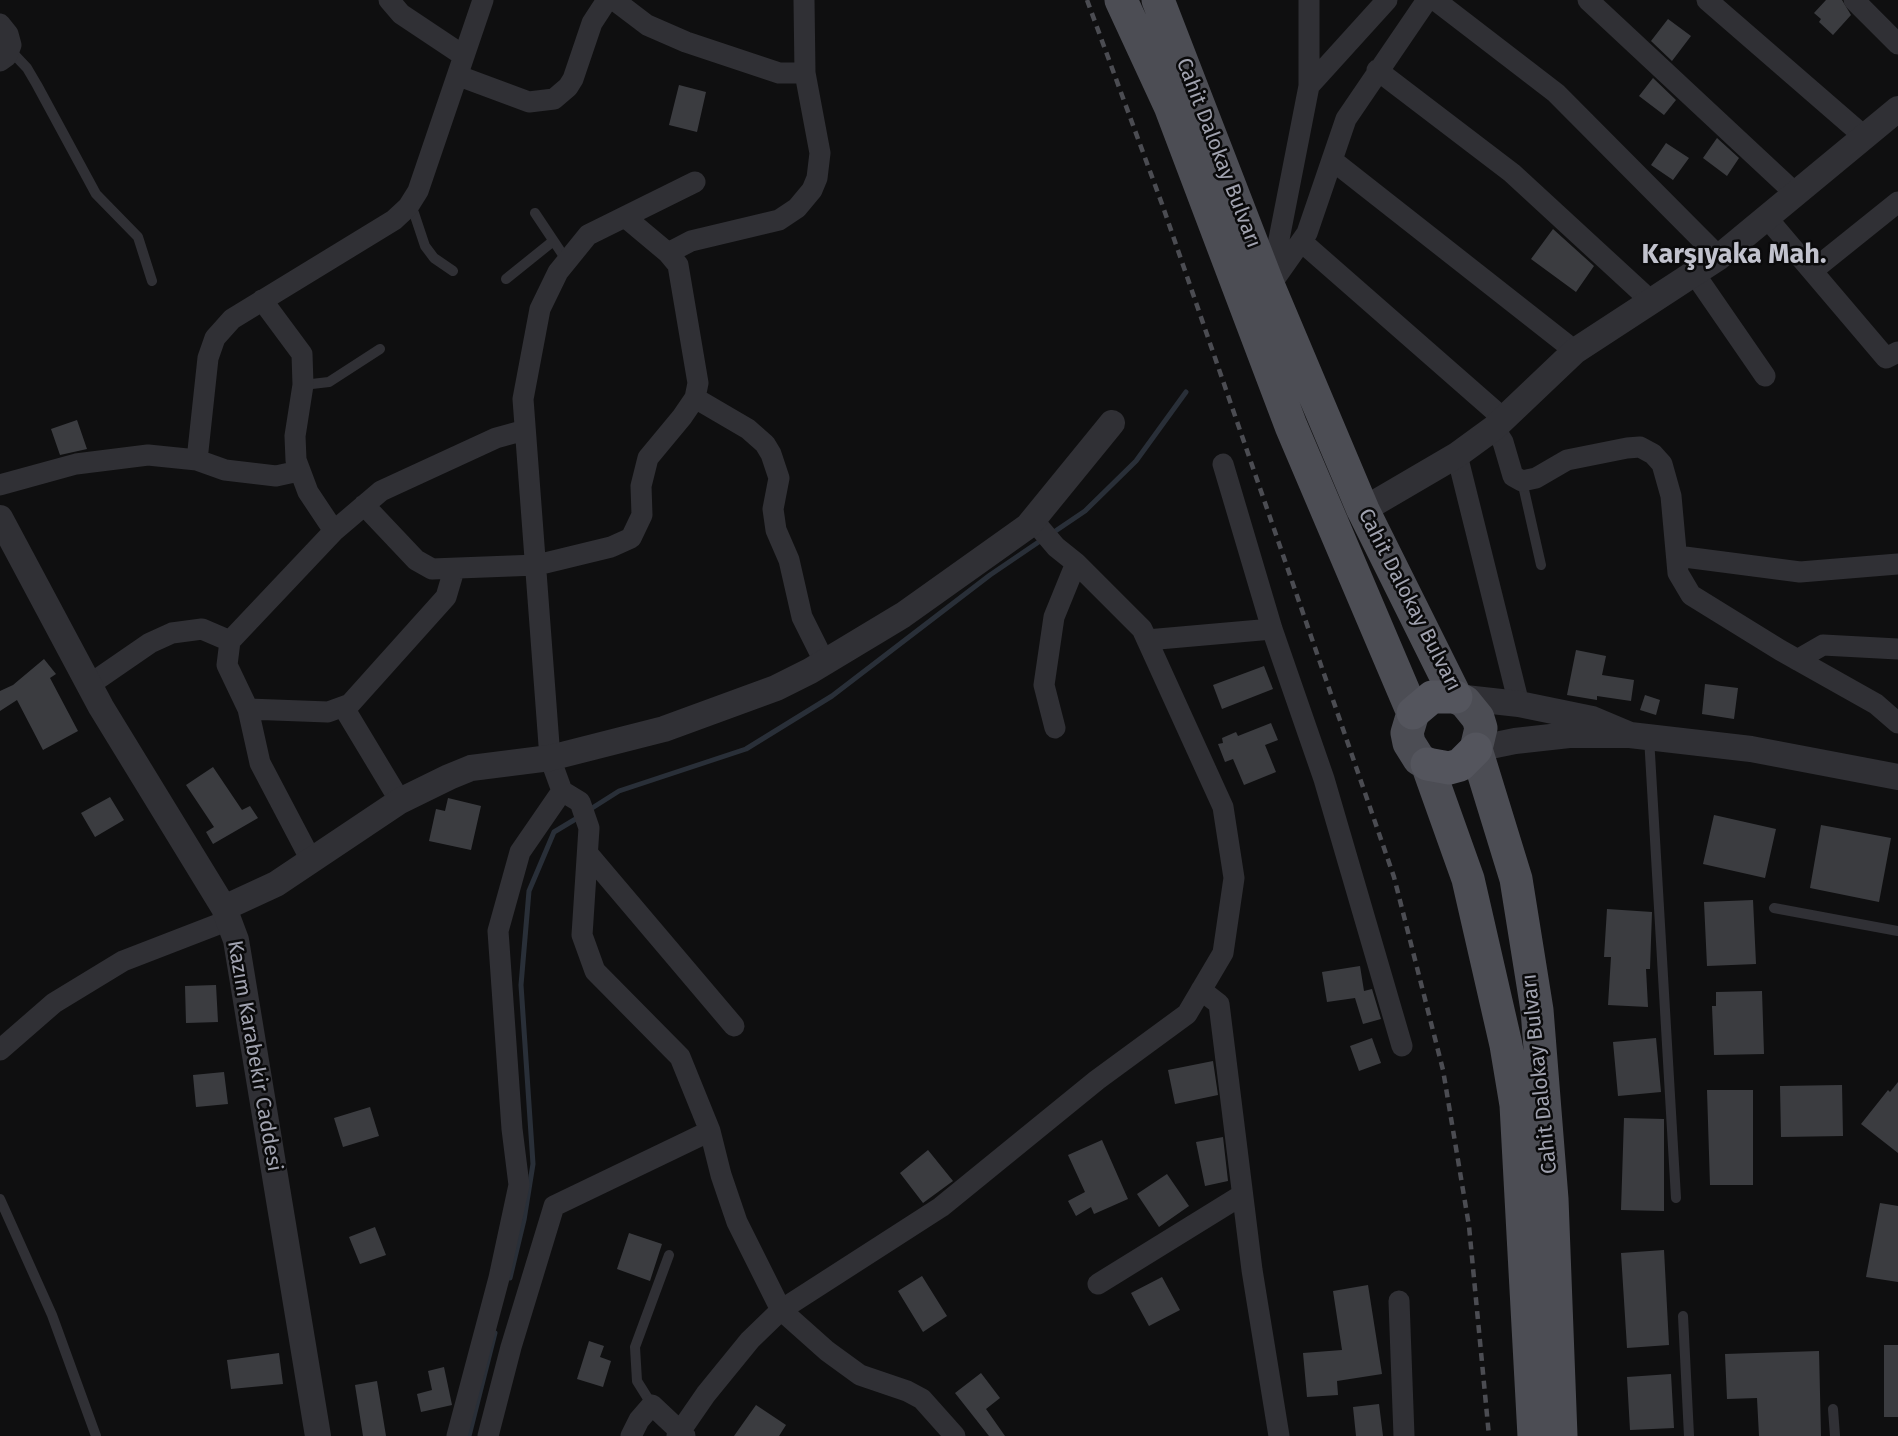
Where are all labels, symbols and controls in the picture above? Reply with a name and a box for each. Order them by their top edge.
street label: Cahit Dalokay Bulvarı [1170,55,1266,251]
district label: Karşıyaka Mah. [1642,239,1826,271]
street label: Cahit Dalokay Bulvarı [1352,505,1466,695]
street label: Kazım Karabekir Caddesi [221,938,287,1174]
street label: Cahit Dalokay Bulvarı [1517,973,1563,1175]

